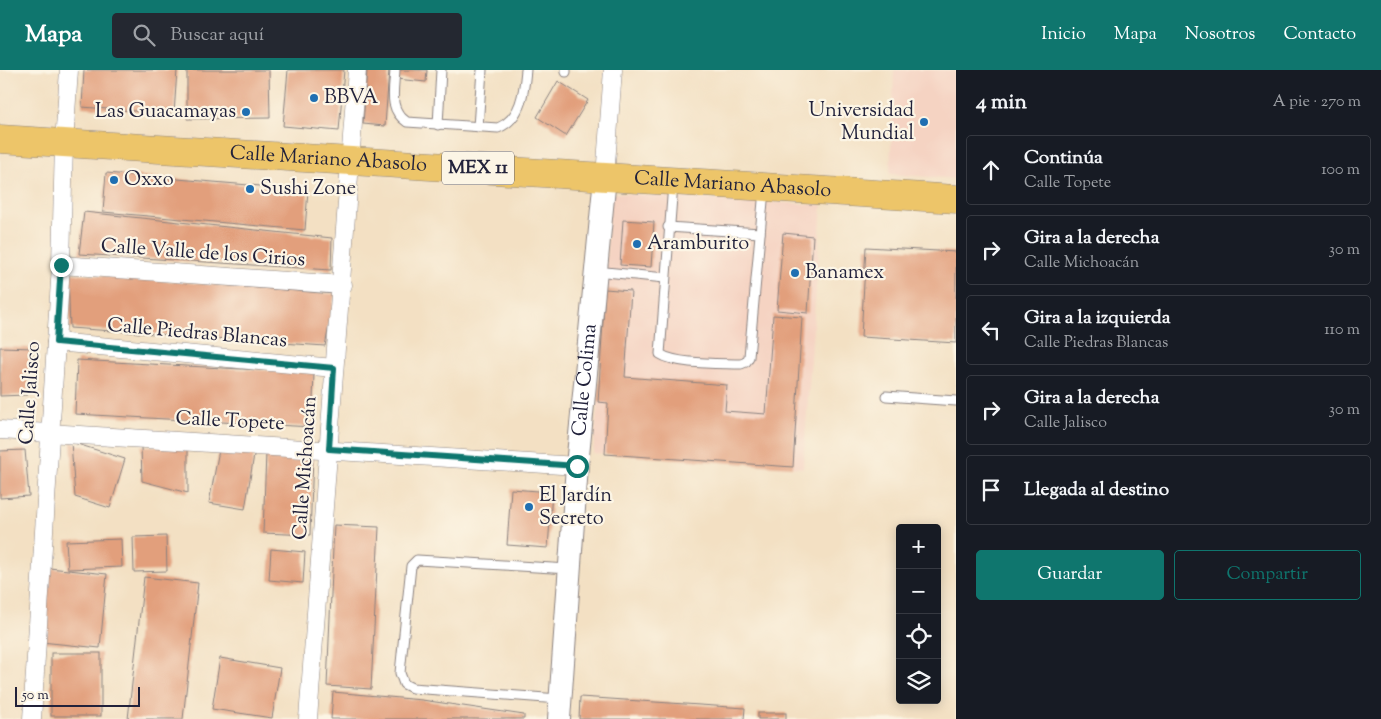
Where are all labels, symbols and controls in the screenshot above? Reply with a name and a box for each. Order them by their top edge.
search box [112,13,462,58]
text: Mapa [25,18,82,52]
icon: search [130,21,158,49]
text: Buscar aquí [170,22,264,49]
text: Inicio [1041,22,1086,48]
text: Mapa [1114,22,1157,48]
text: Nosotros [1185,22,1255,48]
text: Contacto [1283,22,1356,48]
place label: BBVA [324,84,378,113]
text: 4 min [976,88,1027,118]
text: A pie · 270 m [1273,91,1361,114]
marker: BBVA [308,92,320,104]
place label: Universidad Mundial [809,97,914,149]
place label: Las Guacamayas [95,98,236,127]
marker: Las Guacamayas [240,106,252,118]
marker: Universidad Mundial [918,116,930,128]
street label: Calle Mariano Abasolo [229,139,428,180]
text: Continúa [1024,145,1103,172]
road number: MEX 11 [442,152,514,185]
icon: ahead [977,156,1005,184]
text: 100 m [1321,159,1360,182]
street label: Calle Mariano Abasolo [633,164,832,206]
place label: Oxxo [124,166,174,195]
text: Calle Topete [1024,172,1111,195]
marker: Oxxo [108,174,120,186]
place label: Sushi Zone [260,175,356,204]
marker: Sushi Zone [244,183,256,195]
text: Gira a la derecha [1024,225,1159,252]
place label: Aramburito [647,230,749,259]
street label: Calle Valle de los Cirios [100,232,306,276]
icon: right [977,236,1005,264]
marker: Aramburito [631,238,643,250]
text: 30 m [1329,239,1360,262]
text: Calle Michoacán [1024,252,1139,275]
route end [50,254,73,277]
place label: Banamex [805,259,884,288]
marker: Banamex [789,267,801,279]
text: Gira a la izquierda [1024,305,1170,332]
street label: Calle Piedras Blancas [106,312,288,356]
icon: left [977,316,1005,344]
text: 110 m [1324,319,1360,342]
street label: Calle Colima [565,322,605,438]
text: Calle Piedras Blancas [1024,332,1168,355]
street label: Calle Jalisco [13,340,49,446]
text: Gira a la derecha [1024,385,1159,412]
street label: Calle Michoacán [287,395,325,541]
icon: right [977,396,1005,424]
text: 30 m [1329,399,1360,422]
street label: Calle Topete [175,405,285,439]
text: Calle Jalisco [1024,412,1107,435]
route start [566,455,589,478]
icon: arrive [977,476,1005,504]
text: Llegada al destino [1024,477,1169,504]
place label: El Jardín Secreto [539,482,612,534]
marker: El Jardín Secreto [523,501,535,513]
map controls [896,524,941,704]
button: + [896,524,941,569]
button: Guardar [976,550,1164,600]
button: Compartir [1174,550,1361,600]
button: − [896,569,941,614]
button: locate [896,614,941,659]
button: layers [896,659,941,704]
scale bar [15,684,140,707]
text: 50 m [22,686,49,706]

